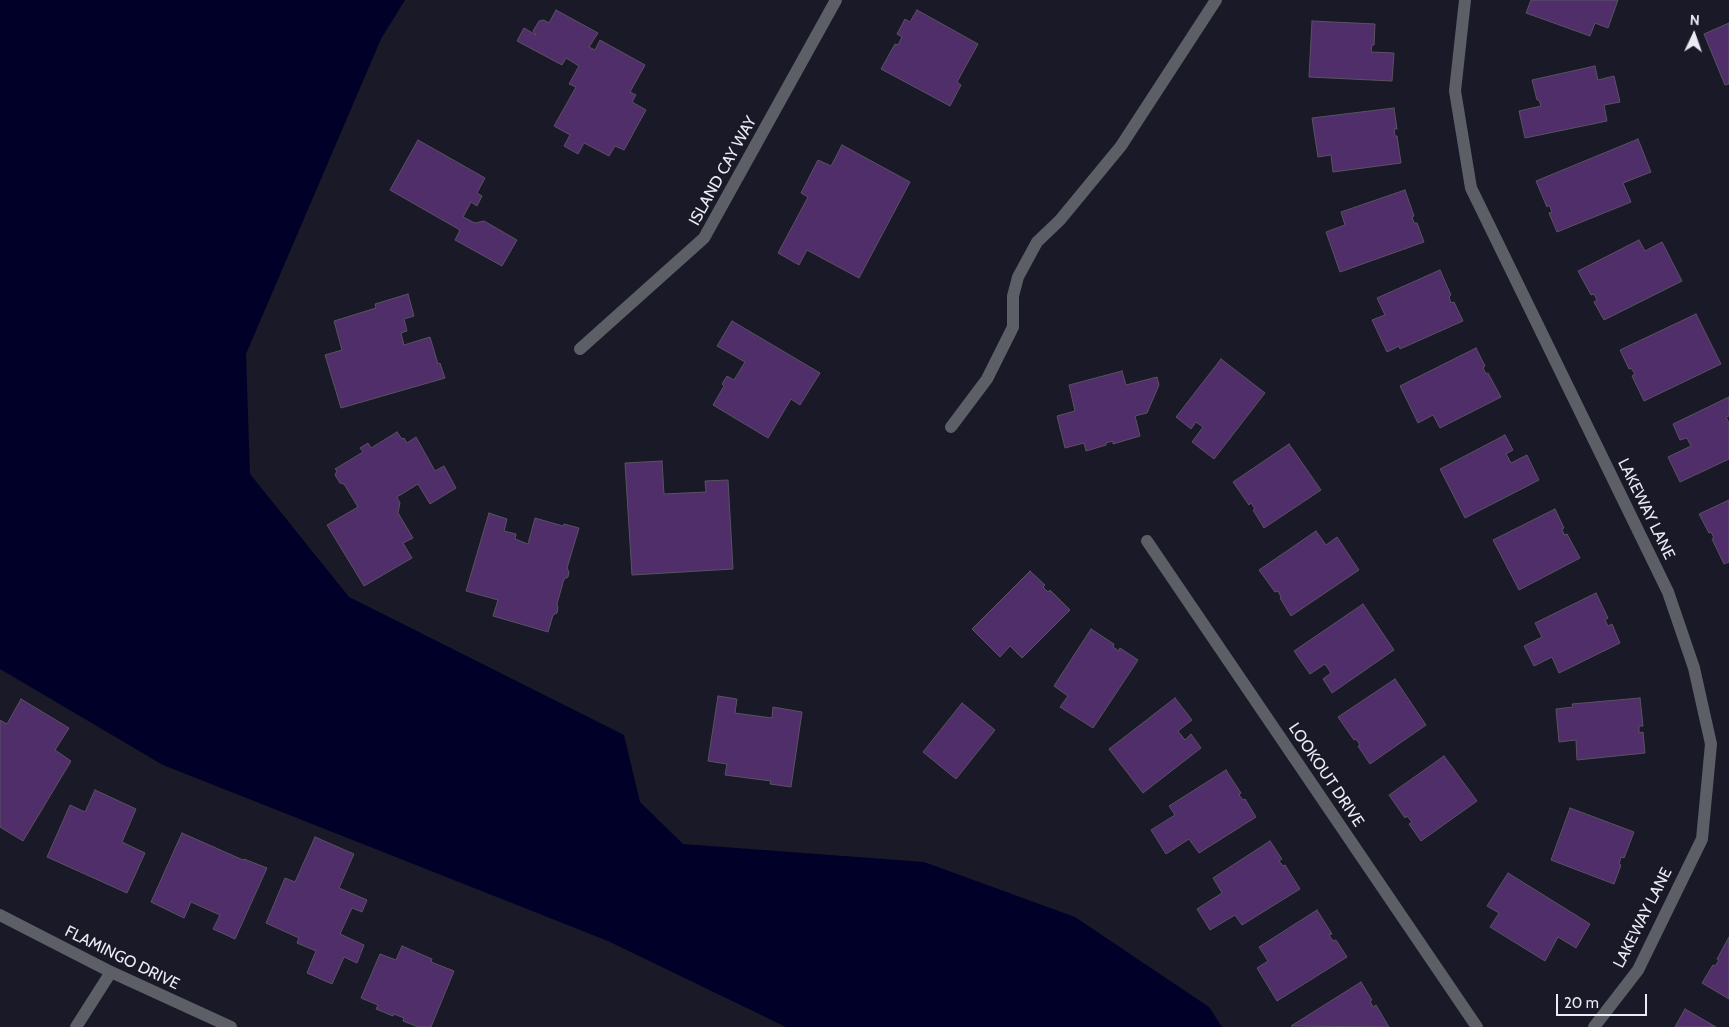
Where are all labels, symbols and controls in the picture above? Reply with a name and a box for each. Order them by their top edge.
north arrow [1669,10,1719,60]
text: N [1689,11,1700,29]
street label: ISLAND CAY WAY [685,113,761,229]
street label: LAKEWAY LANE [1613,455,1679,563]
street label: LOOKOUT DRIVE [1284,720,1368,830]
street label: LAKEWAY LANE [1610,865,1676,971]
street label: FLAMINGO DRIVE [62,922,182,994]
scale bar [1559,984,1650,1016]
text: 20 m [1564,994,1599,1012]

